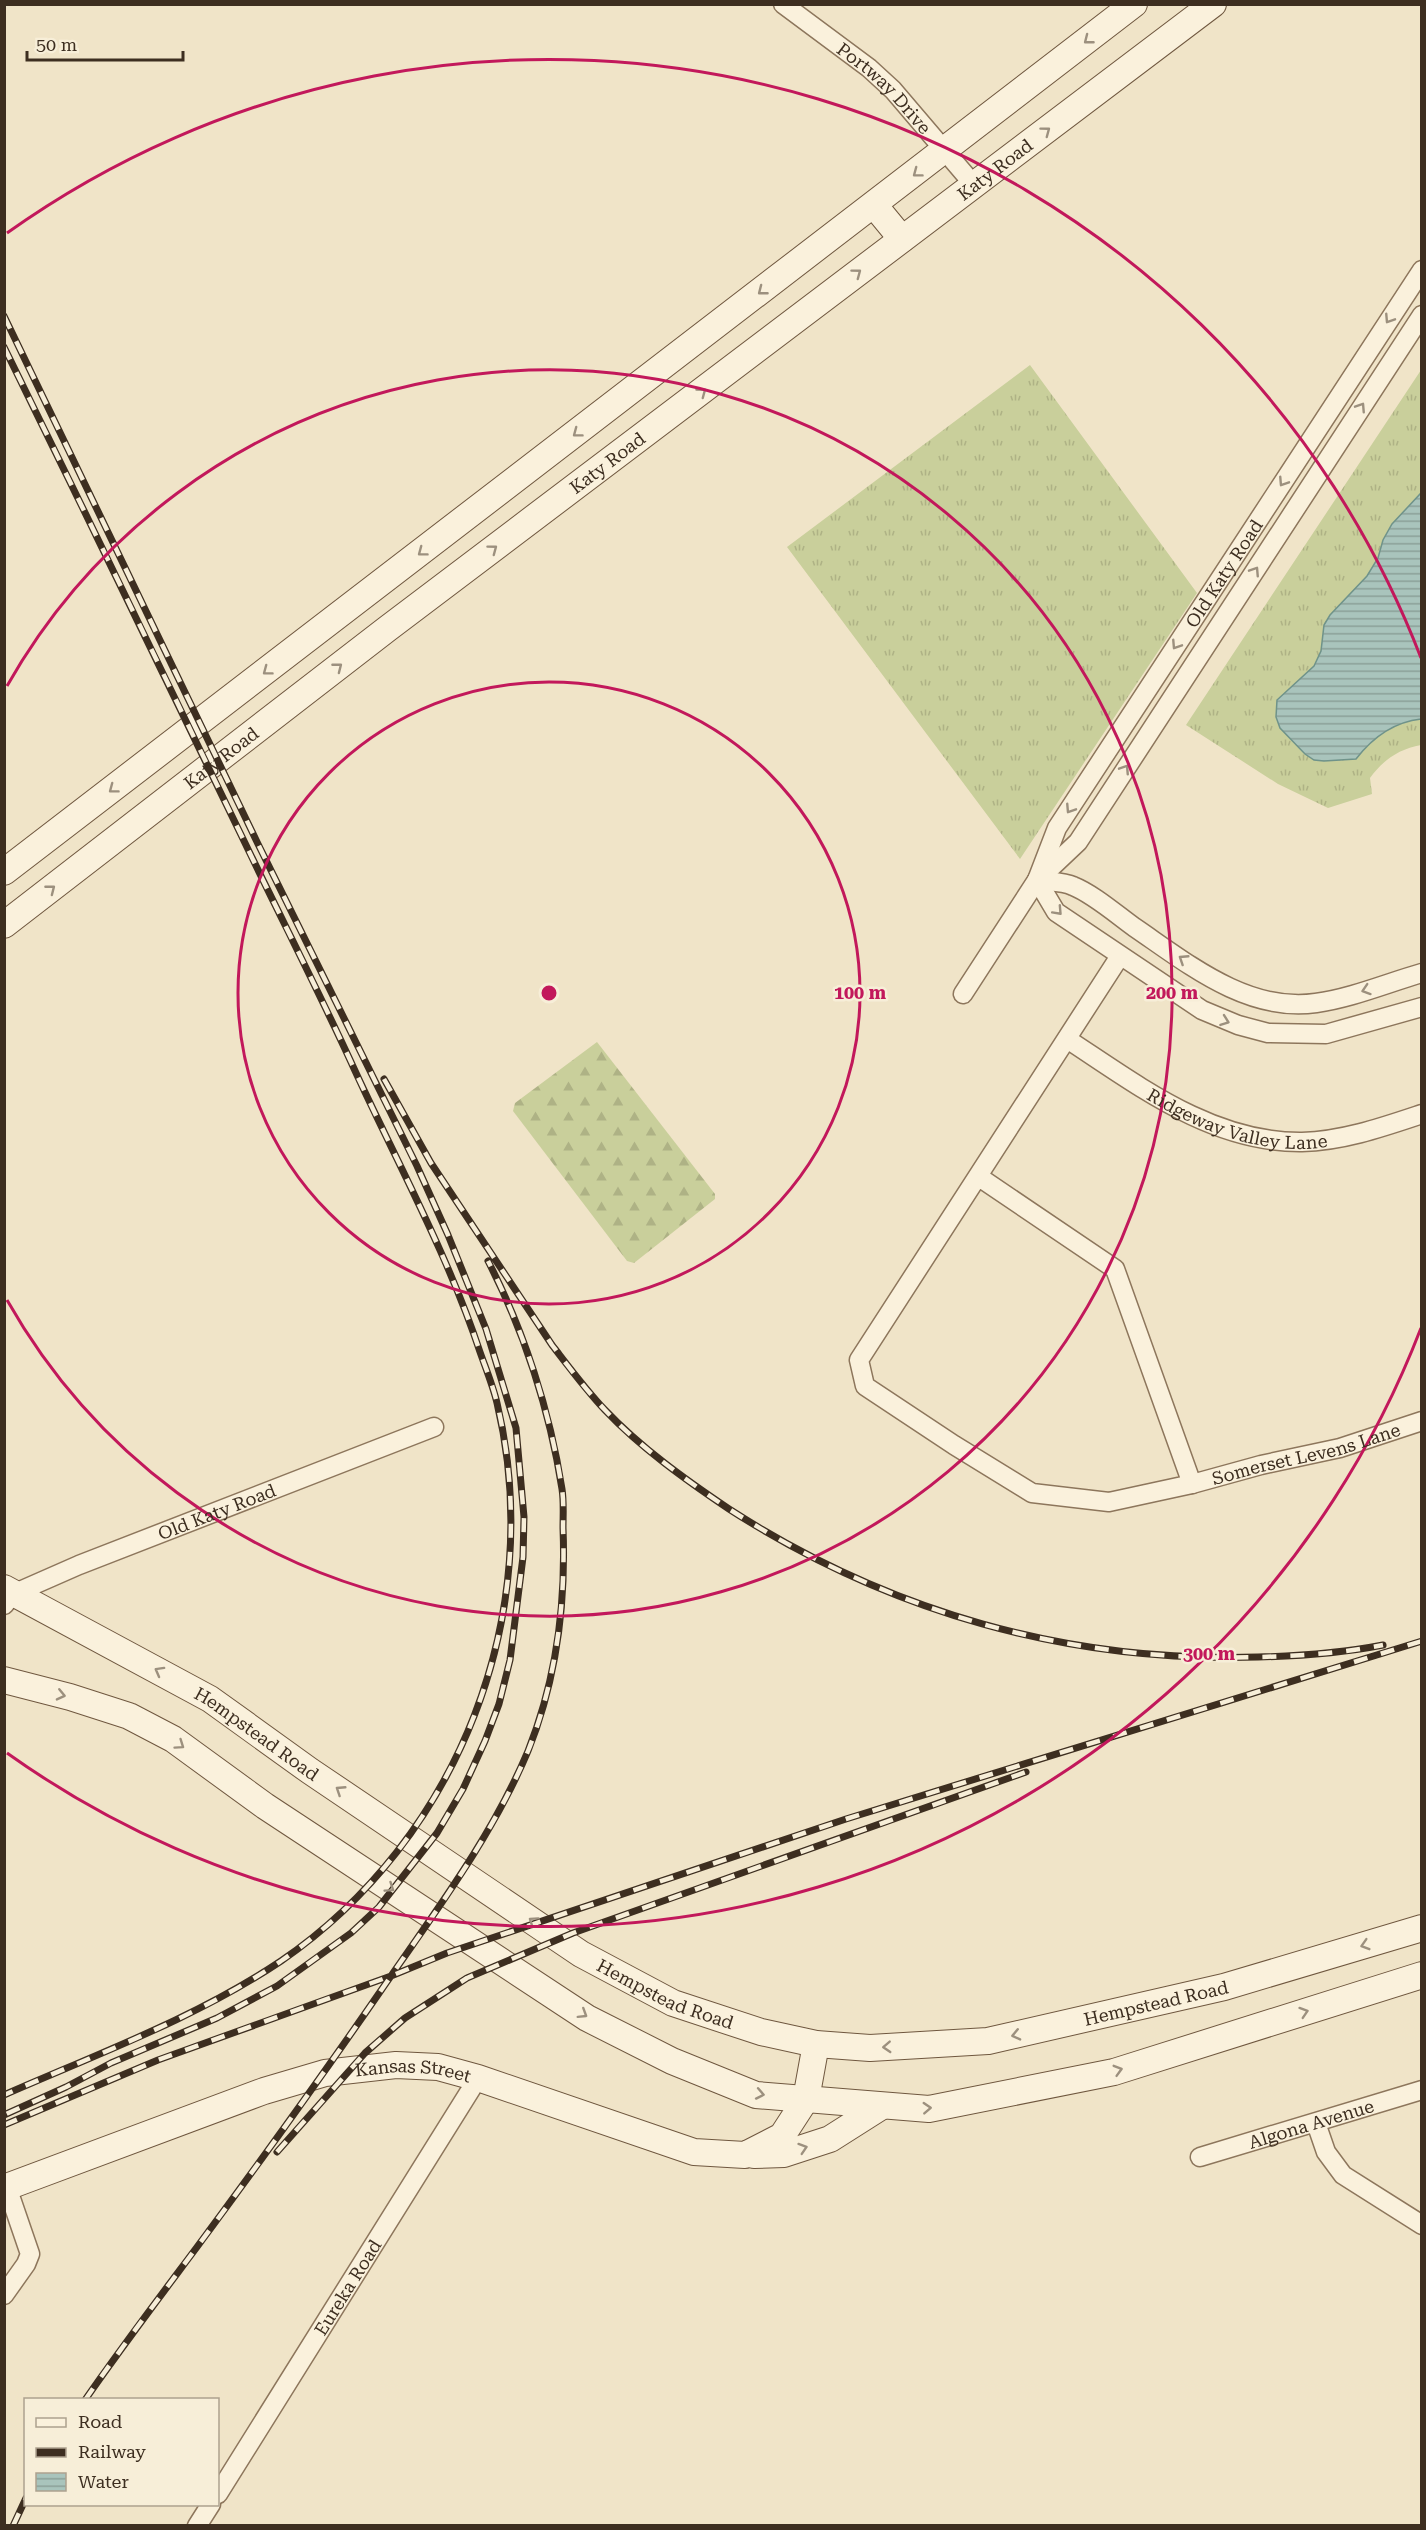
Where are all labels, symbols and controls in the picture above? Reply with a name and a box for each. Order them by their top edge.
scale bar [27,24,183,62]
one-way arrow [1084,33,1095,44]
text: 50 m [36,34,77,55]
street label: Portway Drive [833,38,936,138]
one-way arrow [1039,127,1050,138]
street label: Katy Road [953,134,1037,204]
one-way arrow [913,165,924,176]
one-way arrow [850,270,861,281]
one-way arrow [758,284,769,295]
one-way arrow [1386,312,1397,323]
one-way arrow [695,388,706,399]
one-way arrow [1354,403,1365,414]
one-way arrow [573,426,584,437]
street label: Katy Road [565,427,649,498]
one-way arrow [1279,475,1290,486]
street label: Old Katy Road [1181,515,1267,631]
one-way arrow [418,545,429,556]
one-way arrow [486,545,497,556]
one-way arrow [1247,566,1258,577]
one-way arrow [1173,639,1184,650]
one-way arrow [263,663,274,674]
one-way arrow [331,664,342,675]
street label: Katy Road [179,722,263,793]
one-way arrow [1118,765,1129,776]
one-way arrow [108,782,119,793]
one-way arrow [1066,802,1077,813]
one-way arrow [44,886,55,897]
one-way arrow [1051,904,1062,915]
one-way arrow [1179,955,1190,966]
text: 100 m [834,982,887,1003]
text: 200 m [1146,982,1199,1003]
centre of rings [539,983,559,1003]
one-way arrow [1361,983,1372,995]
one-way arrow [1219,1013,1230,1026]
street label: Ridgeway Valley Lane [1144,1083,1329,1153]
street label: Somerset Levens Lane [1209,1418,1403,1489]
street label: Old Katy Road [155,1479,279,1544]
text: 300 m [1183,1643,1236,1664]
one-way arrow [155,1667,165,1678]
street label: Hempstead Road [191,1682,323,1785]
one-way arrow [56,1687,66,1700]
one-way arrow [173,1737,184,1748]
one-way arrow [336,1786,347,1797]
one-way arrow [384,1881,394,1893]
one-way arrow [529,1917,540,1928]
one-way arrow [1361,1938,1371,1950]
street label: Hempstead Road [594,1954,737,2033]
street label: Hempstead Road [1082,1976,1231,2029]
one-way arrow [576,2007,587,2018]
one-way arrow [1298,2007,1309,2019]
one-way arrow [1011,2027,1021,2040]
one-way arrow [883,2041,892,2054]
street label: Kansas Street [354,2054,474,2086]
one-way arrow [1112,2065,1123,2077]
one-way arrow [755,2087,765,2100]
street label: Algona Avenue [1246,2095,1376,2152]
one-way arrow [923,2101,932,2114]
one-way arrow [797,2143,807,2155]
street label: Eureka Road [310,2235,385,2339]
legend [24,2398,219,2506]
text: Road [78,2411,123,2432]
text: Railway [78,2441,146,2462]
text: Water [78,2471,129,2492]

